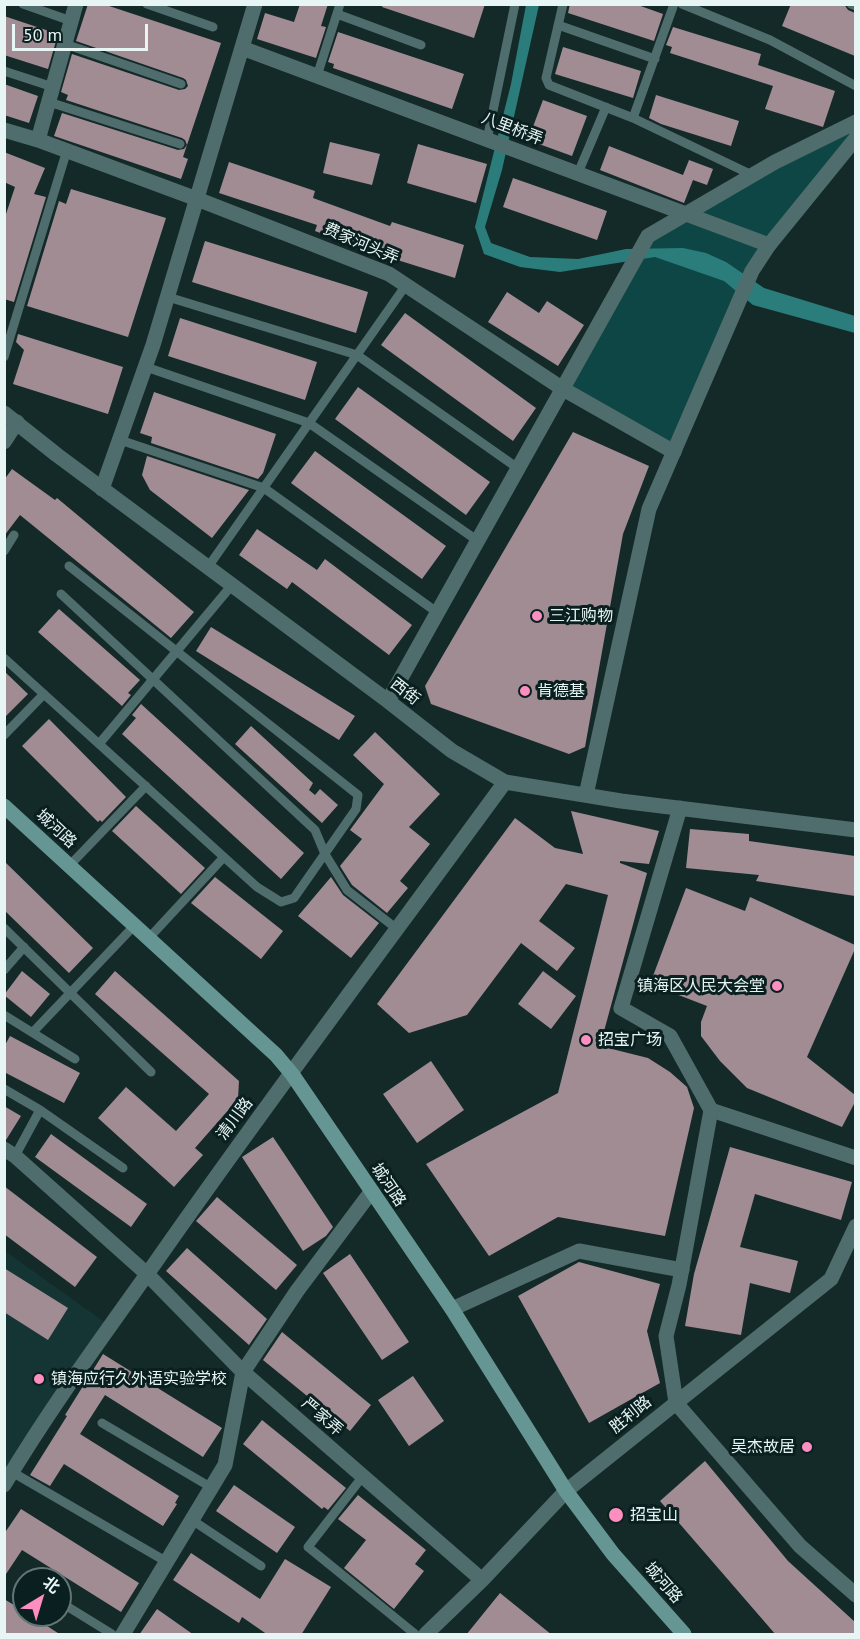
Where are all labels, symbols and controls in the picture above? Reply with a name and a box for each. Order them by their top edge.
scale bar [15,12,152,50]
text: 50 m [23,23,62,46]
street label: 八里桥弄 [479,109,545,149]
street label: 费家河头弄 [320,220,402,268]
place label: 三江购物 [549,606,613,626]
marker: 三江购物 [530,609,544,623]
street label: 西街 [386,675,424,709]
place label: 肯德基 [537,681,585,701]
marker: 肯德基 [518,684,532,698]
street label: 城河路 [32,806,80,852]
place label: 镇海区人民大会堂 [637,976,765,996]
marker: 镇海区人民大会堂 [770,979,784,993]
place label: 招宝广场 [598,1030,662,1050]
marker: 招宝广场 [579,1033,593,1047]
street label: 清川路 [213,1094,257,1144]
street label: 城河路 [367,1160,409,1210]
place label: 镇海应行久外语实验学校 [51,1369,227,1389]
marker: 镇海应行久外语实验学校 [32,1372,46,1386]
street label: 胜利路 [606,1392,656,1438]
street label: 严家弄 [298,1394,346,1440]
place label: 吴杰故居 [731,1437,795,1457]
marker: 吴杰故居 [800,1440,814,1454]
place label: 招宝山 [630,1505,678,1525]
marker: 招宝山 [607,1506,625,1524]
street label: 城河路 [640,1559,686,1607]
north arrow [12,1567,72,1627]
text: 北 [39,1572,64,1597]

